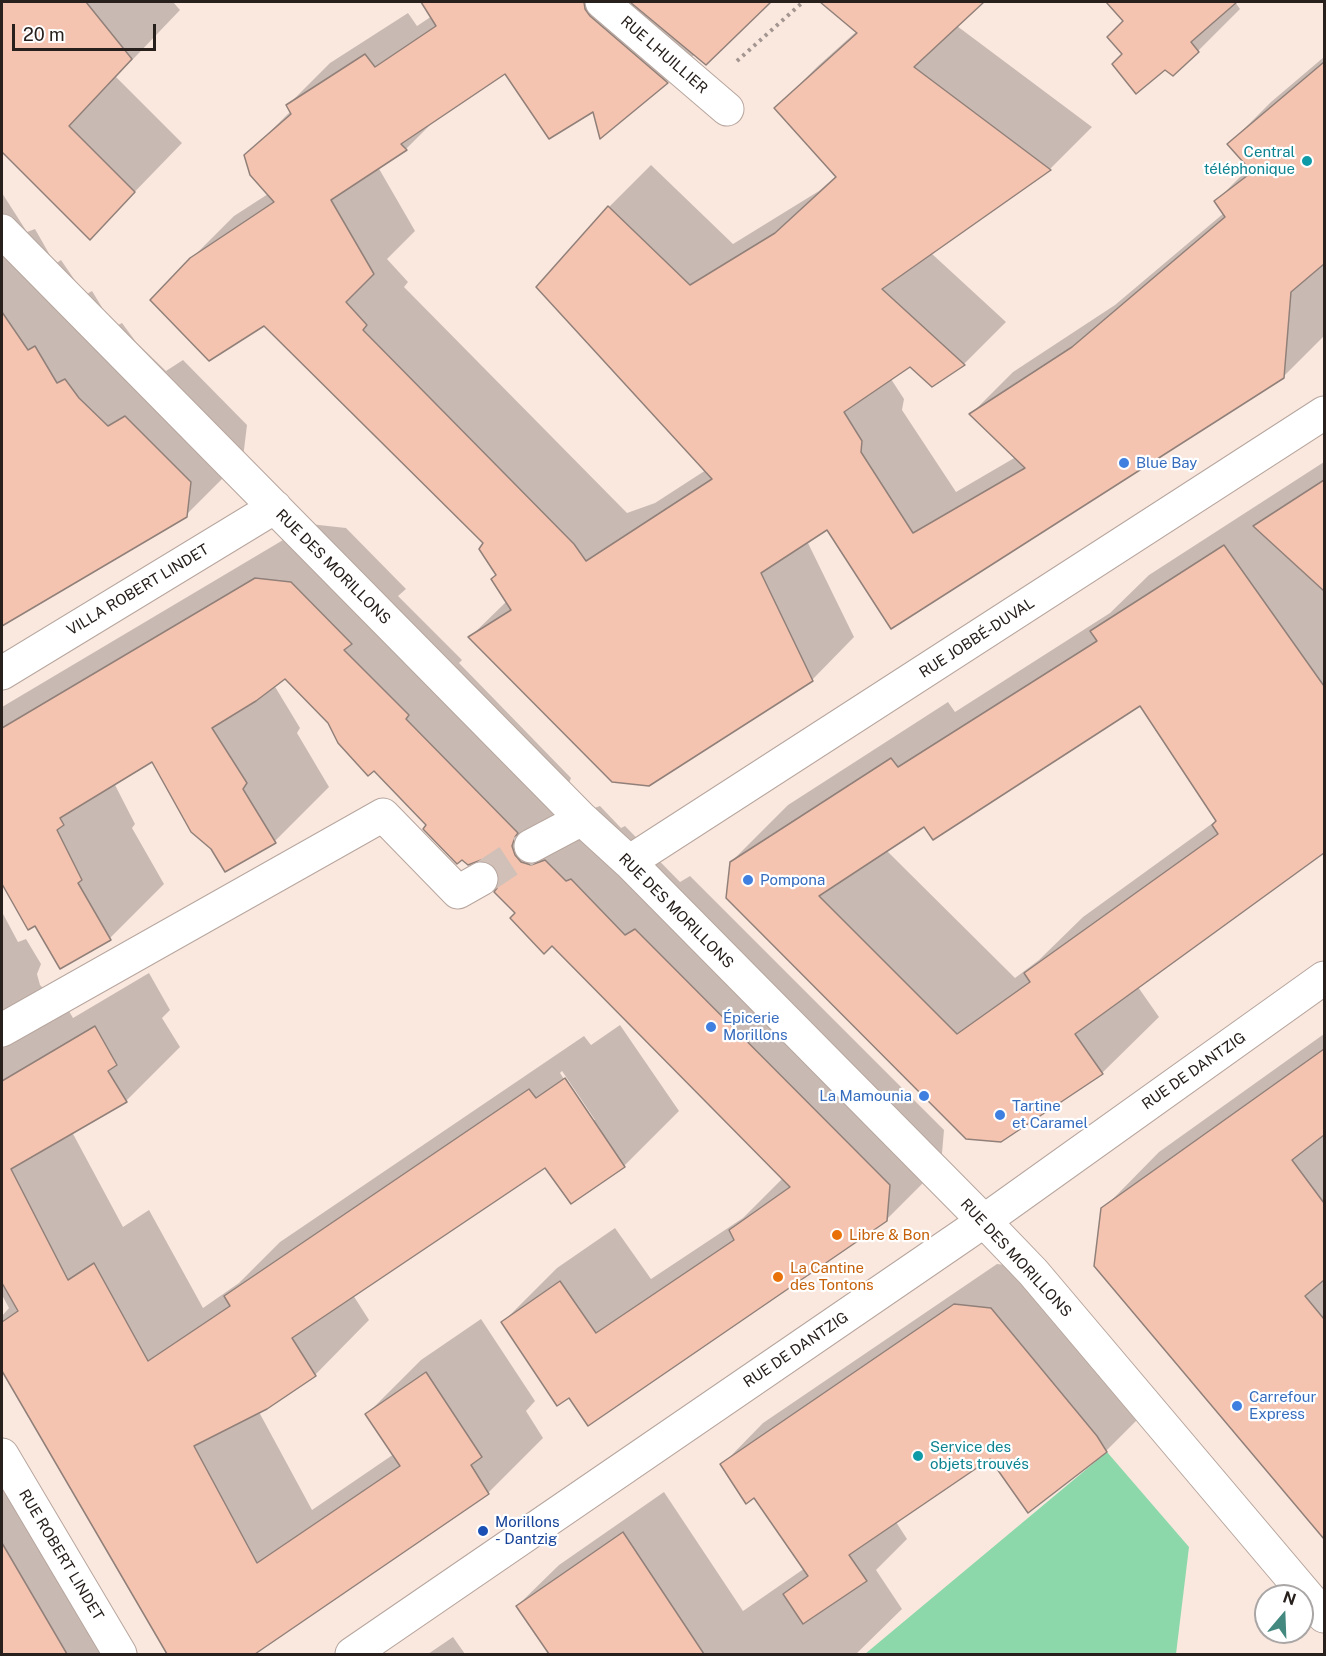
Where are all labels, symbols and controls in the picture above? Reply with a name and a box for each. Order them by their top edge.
scale bar [15,12,159,50]
street label: RUE LHUILLIER [617,12,711,98]
text: 20 m [23,24,65,45]
place label: Central téléphonique [1204,143,1295,178]
marker: Central téléphonique [1300,154,1314,168]
place label: Blue Bay [1136,454,1197,472]
marker: Blue Bay [1117,456,1131,470]
street label: RUE DES MORILLONS [272,506,394,628]
street label: VILLA ROBERT LINDET [64,540,212,640]
street label: RUE JOBBÉ-DUVAL [916,594,1038,682]
street label: RUE DES MORILLONS [615,850,737,972]
place label: Pompona [760,871,825,889]
marker: Pompona [741,873,755,887]
place label: Épicerie Morillons [723,1009,787,1044]
marker: Épicerie Morillons [704,1020,718,1034]
street label: RUE DE DANTZIG [1139,1029,1249,1113]
place label: La Mamounia [819,1087,912,1105]
marker: La Mamounia [917,1089,931,1103]
place label: Tartine et Caramel [1012,1097,1088,1132]
marker: Tartine et Caramel [993,1108,1007,1122]
street label: RUE DES MORILLONS [957,1195,1075,1321]
place label: Libre & Bon [849,1226,930,1244]
marker: Libre & Bon [830,1228,844,1242]
place label: La Cantine des Tontons [790,1259,874,1294]
marker: La Cantine des Tontons [771,1270,785,1284]
street label: RUE DE DANTZIG [740,1308,852,1392]
place label: Carrefour Express [1249,1388,1316,1423]
marker: Carrefour Express [1230,1399,1244,1413]
place label: Service des objets trouvés [930,1438,1029,1473]
marker: Service des objets trouvés [911,1449,925,1463]
street label: RUE ROBERT LINDET [15,1486,107,1624]
place label: Morillons - Dantzig [495,1513,559,1548]
marker: Morillons - Dantzig [476,1524,490,1538]
north arrow [1254,1584,1314,1644]
text: N [1280,1587,1298,1609]

